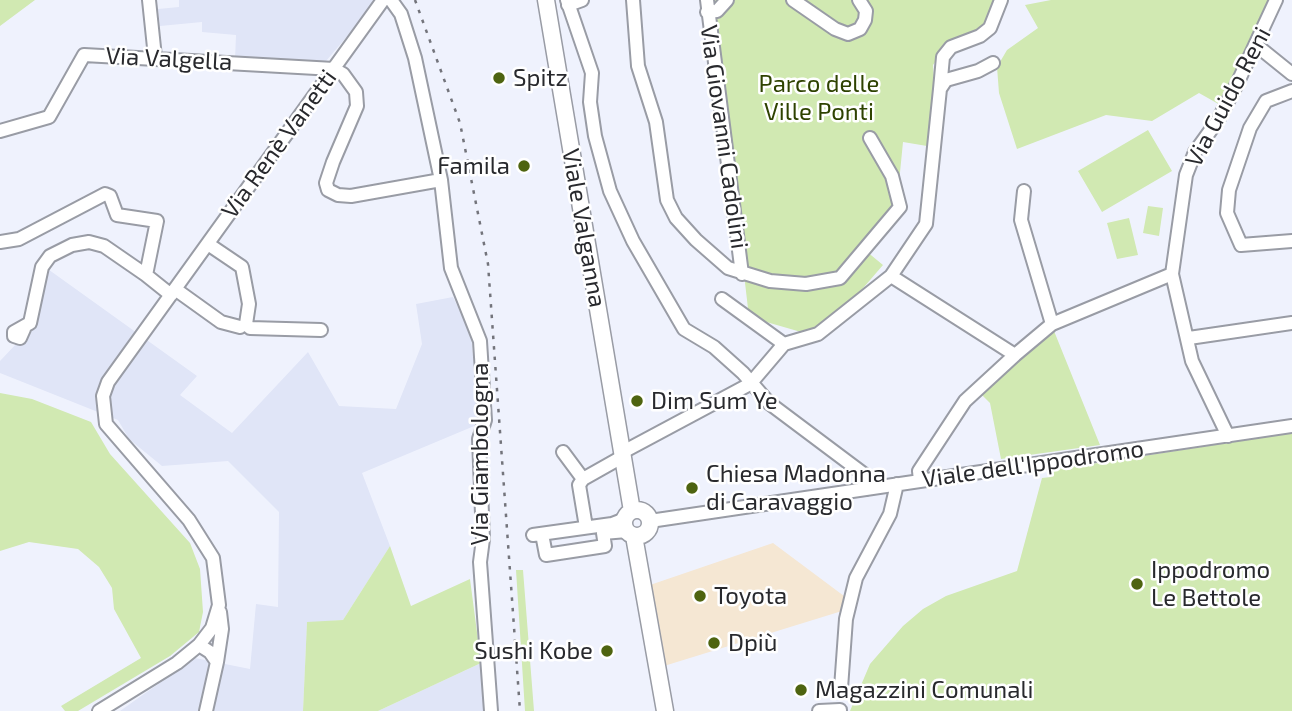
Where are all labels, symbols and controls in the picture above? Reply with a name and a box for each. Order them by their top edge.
street label: Via Guido Reni [1179,22,1277,172]
street label: Via Giovanni Cadolini [694,23,754,251]
street label: Via Valgella [105,41,233,77]
street label: Via Renè Vanetti [215,64,343,224]
place label: Spitz [513,64,568,92]
marker: Spitz [491,70,507,86]
park label: Parco delle Ville Ponti [759,70,879,126]
street label: Viale Valganna [556,146,612,310]
place label: Famila [437,152,510,180]
marker: Famila [516,158,532,174]
street label: Via Giambologna [466,363,494,545]
place label: Dim Sum Ye [651,387,778,415]
marker: Dim Sum Ye [629,393,645,409]
street label: Viale dell'Ippodromo [920,434,1146,494]
place label: Chiesa Madonna di Caravaggio [706,460,886,516]
marker: Chiesa Madonna di Caravaggio [684,480,700,496]
place label: Ippodromo Le Bettole [1151,556,1270,612]
marker: Ippodromo Le Bettole [1129,576,1145,592]
place label: Toyota [714,582,787,610]
marker: Toyota [692,588,708,604]
place label: Dpiù [728,629,777,657]
marker: Dpiù [706,635,722,651]
place label: Sushi Kobe [474,637,593,665]
marker: Sushi Kobe [599,643,615,659]
place label: Magazzini Comunali [815,676,1034,704]
marker: Magazzini Comunali [793,682,809,698]

